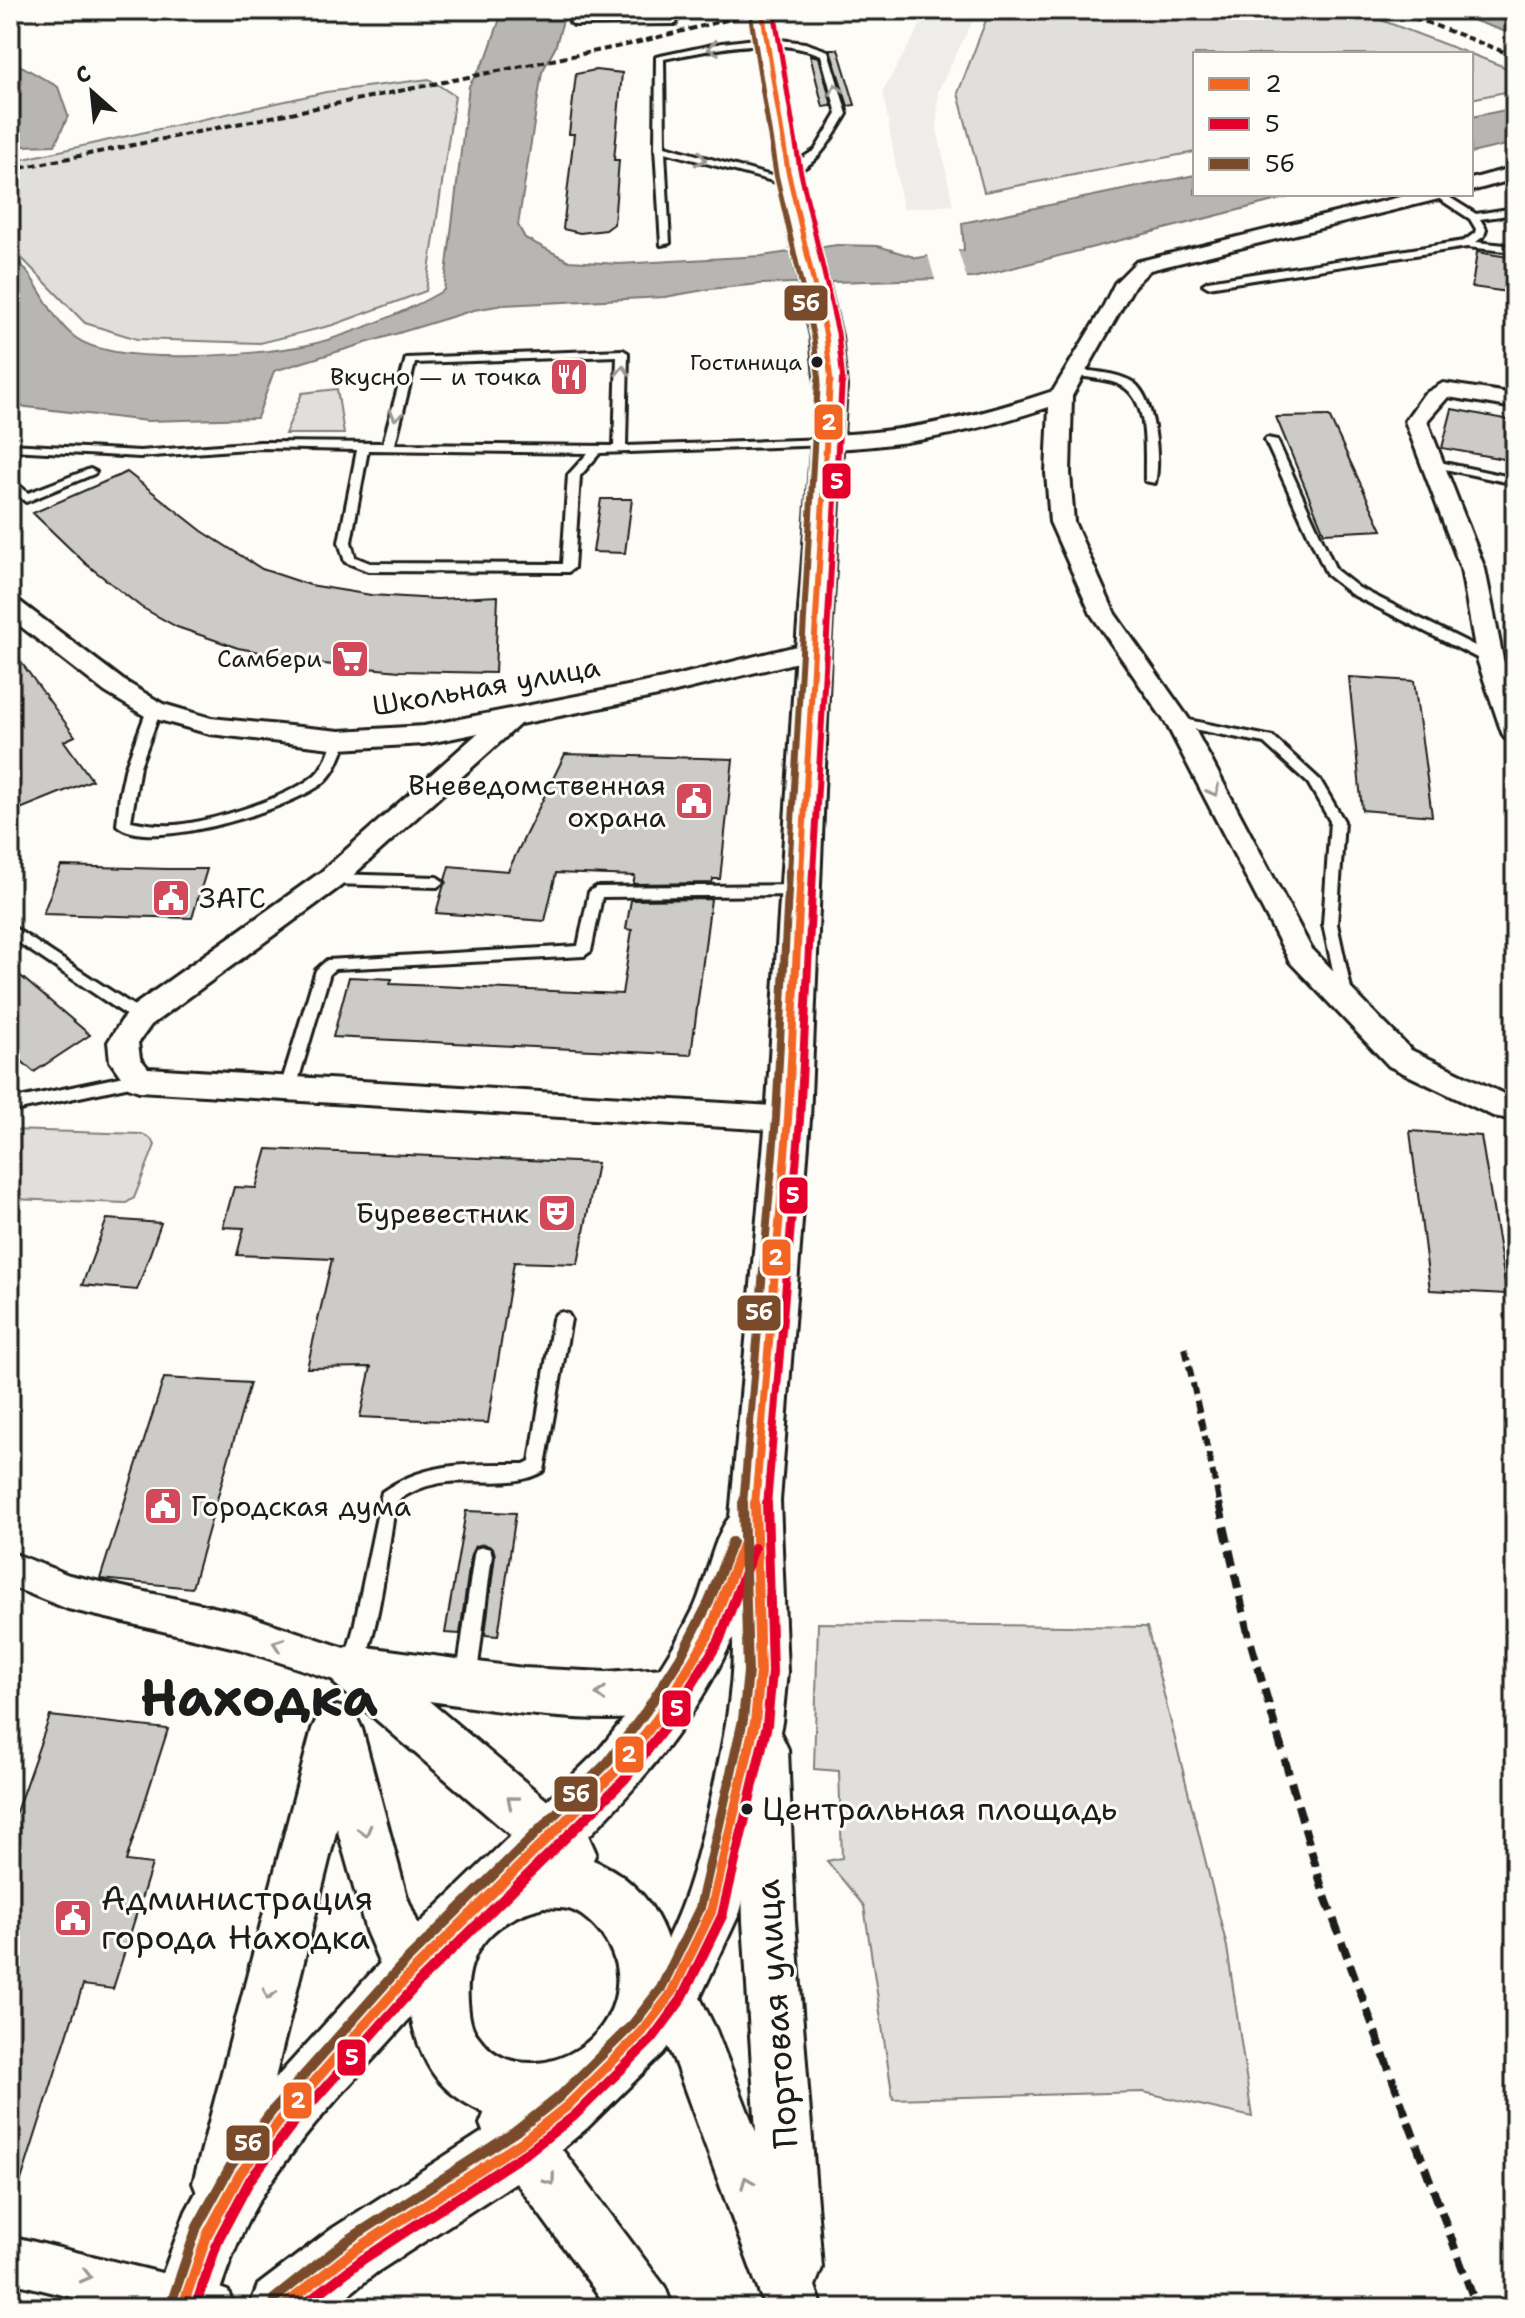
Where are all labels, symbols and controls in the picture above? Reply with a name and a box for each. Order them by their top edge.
one-way arrow [707,39,720,56]
north arrow [52,52,132,132]
legend [1193,52,1473,196]
text: С [71,59,96,91]
text: 2 [1265,68,1282,100]
one-way arrow [829,83,846,97]
text: 5 [1265,108,1280,140]
text: 5б [1265,148,1294,180]
one-way arrow [694,150,707,167]
line badge: 5б [783,284,829,322]
text: 5б [792,289,820,318]
place label: Гостиница [690,348,802,377]
marker: Гостиница [809,354,825,370]
restaurant icon: Вкусно — и точка [548,356,590,398]
place label: Вкусно — и точка [330,361,541,393]
one-way arrow [614,364,631,377]
line badge: 2 [813,403,844,441]
one-way arrow [389,408,406,422]
text: 2 [821,408,837,437]
line badge: 5 [821,462,852,500]
text: 5 [830,467,844,496]
supermarket icon: Самбери [329,638,371,680]
place label: Самбери [217,643,322,675]
street label: Школьная улица [369,647,603,725]
place label: Вневедомственная охрана [408,766,666,836]
public building icon: Вневедомственная охрана [673,780,715,822]
one-way arrow [1205,783,1220,798]
public building icon: ЗАГС [150,877,192,919]
place label: ЗАГС [199,879,266,917]
line badge: 5 [778,1176,809,1215]
text: 5 [786,1181,800,1210]
theatre icon: Буревестник [536,1192,578,1234]
place label: Буревестник [356,1194,529,1232]
line badge: 2 [761,1238,792,1277]
text: 2 [768,1243,784,1272]
line badge: 5б [736,1294,782,1332]
text: 5б [745,1298,773,1327]
public building icon: Городская дума [142,1485,184,1527]
place label: Городская дума [191,1487,411,1525]
one-way arrow [272,1637,286,1653]
district label: Находка [140,1662,378,1732]
one-way arrow [594,1685,607,1703]
line badge: 5 [661,1689,692,1728]
text: 5 [670,1694,684,1723]
line badge: 2 [614,1735,645,1774]
text: 2 [621,1740,637,1769]
line badge: 5б [553,1775,599,1813]
text: 5б [562,1780,590,1809]
place label: Центральная площадь [762,1787,1117,1830]
one-way arrow [507,1796,521,1811]
marker: Центральная площадь [739,1801,755,1817]
one-way arrow [356,1824,372,1838]
place label: Администрация города Находка [101,1875,373,1960]
street label: Портовая улица [744,1878,808,2150]
public building icon: Администрация города Находка [52,1897,94,1939]
one-way arrow [262,1987,279,2001]
line badge: 5 [336,2038,367,2077]
text: 5 [345,2043,359,2072]
line badge: 2 [282,2081,313,2120]
text: 2 [290,2086,306,2115]
line badge: 5б [225,2124,271,2162]
text: 5б [234,2129,262,2158]
one-way arrow [540,2172,555,2186]
one-way arrow [741,2176,757,2190]
one-way arrow [79,2267,92,2284]

